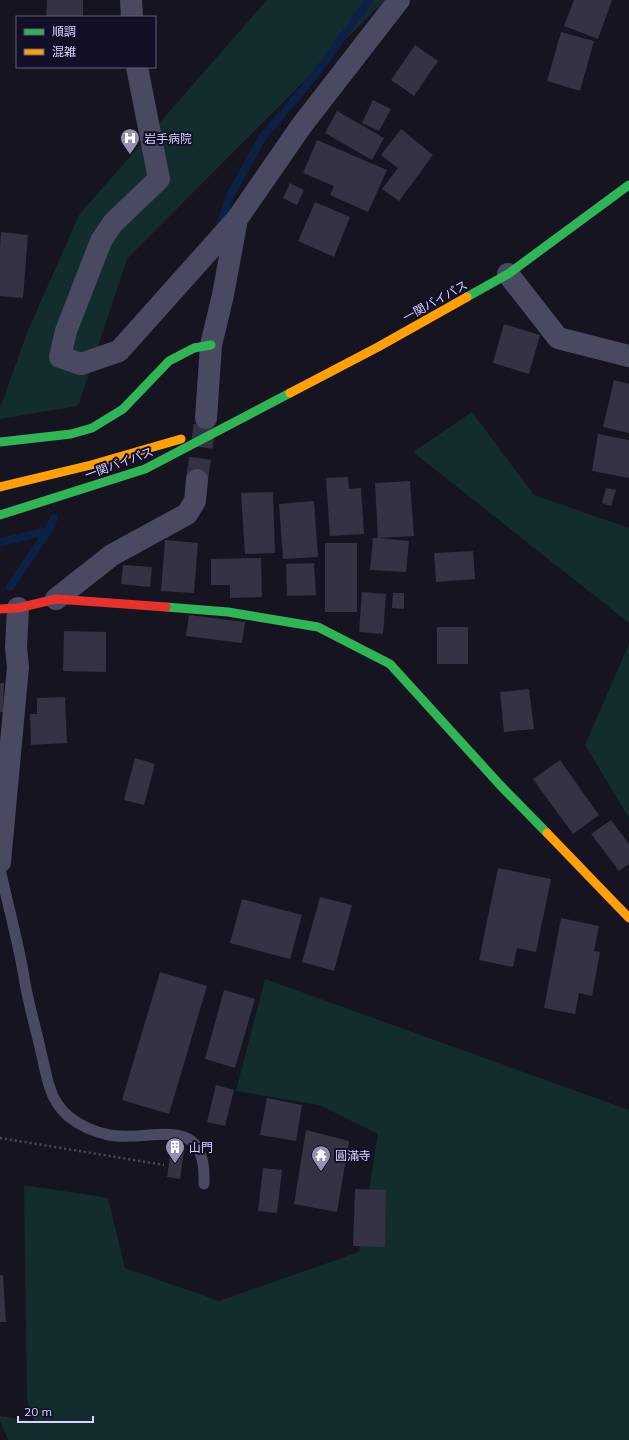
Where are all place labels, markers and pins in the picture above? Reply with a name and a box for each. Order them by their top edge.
hospital icon: 岩手病院 [119,127,141,155]
place label: 岩手病院 [144,131,192,146]
building icon: 山門 [164,1136,186,1164]
place label: 山門 [189,1140,213,1155]
temple icon: 圓滿寺 [310,1144,332,1172]
place label: 圓滿寺 [335,1148,371,1163]

